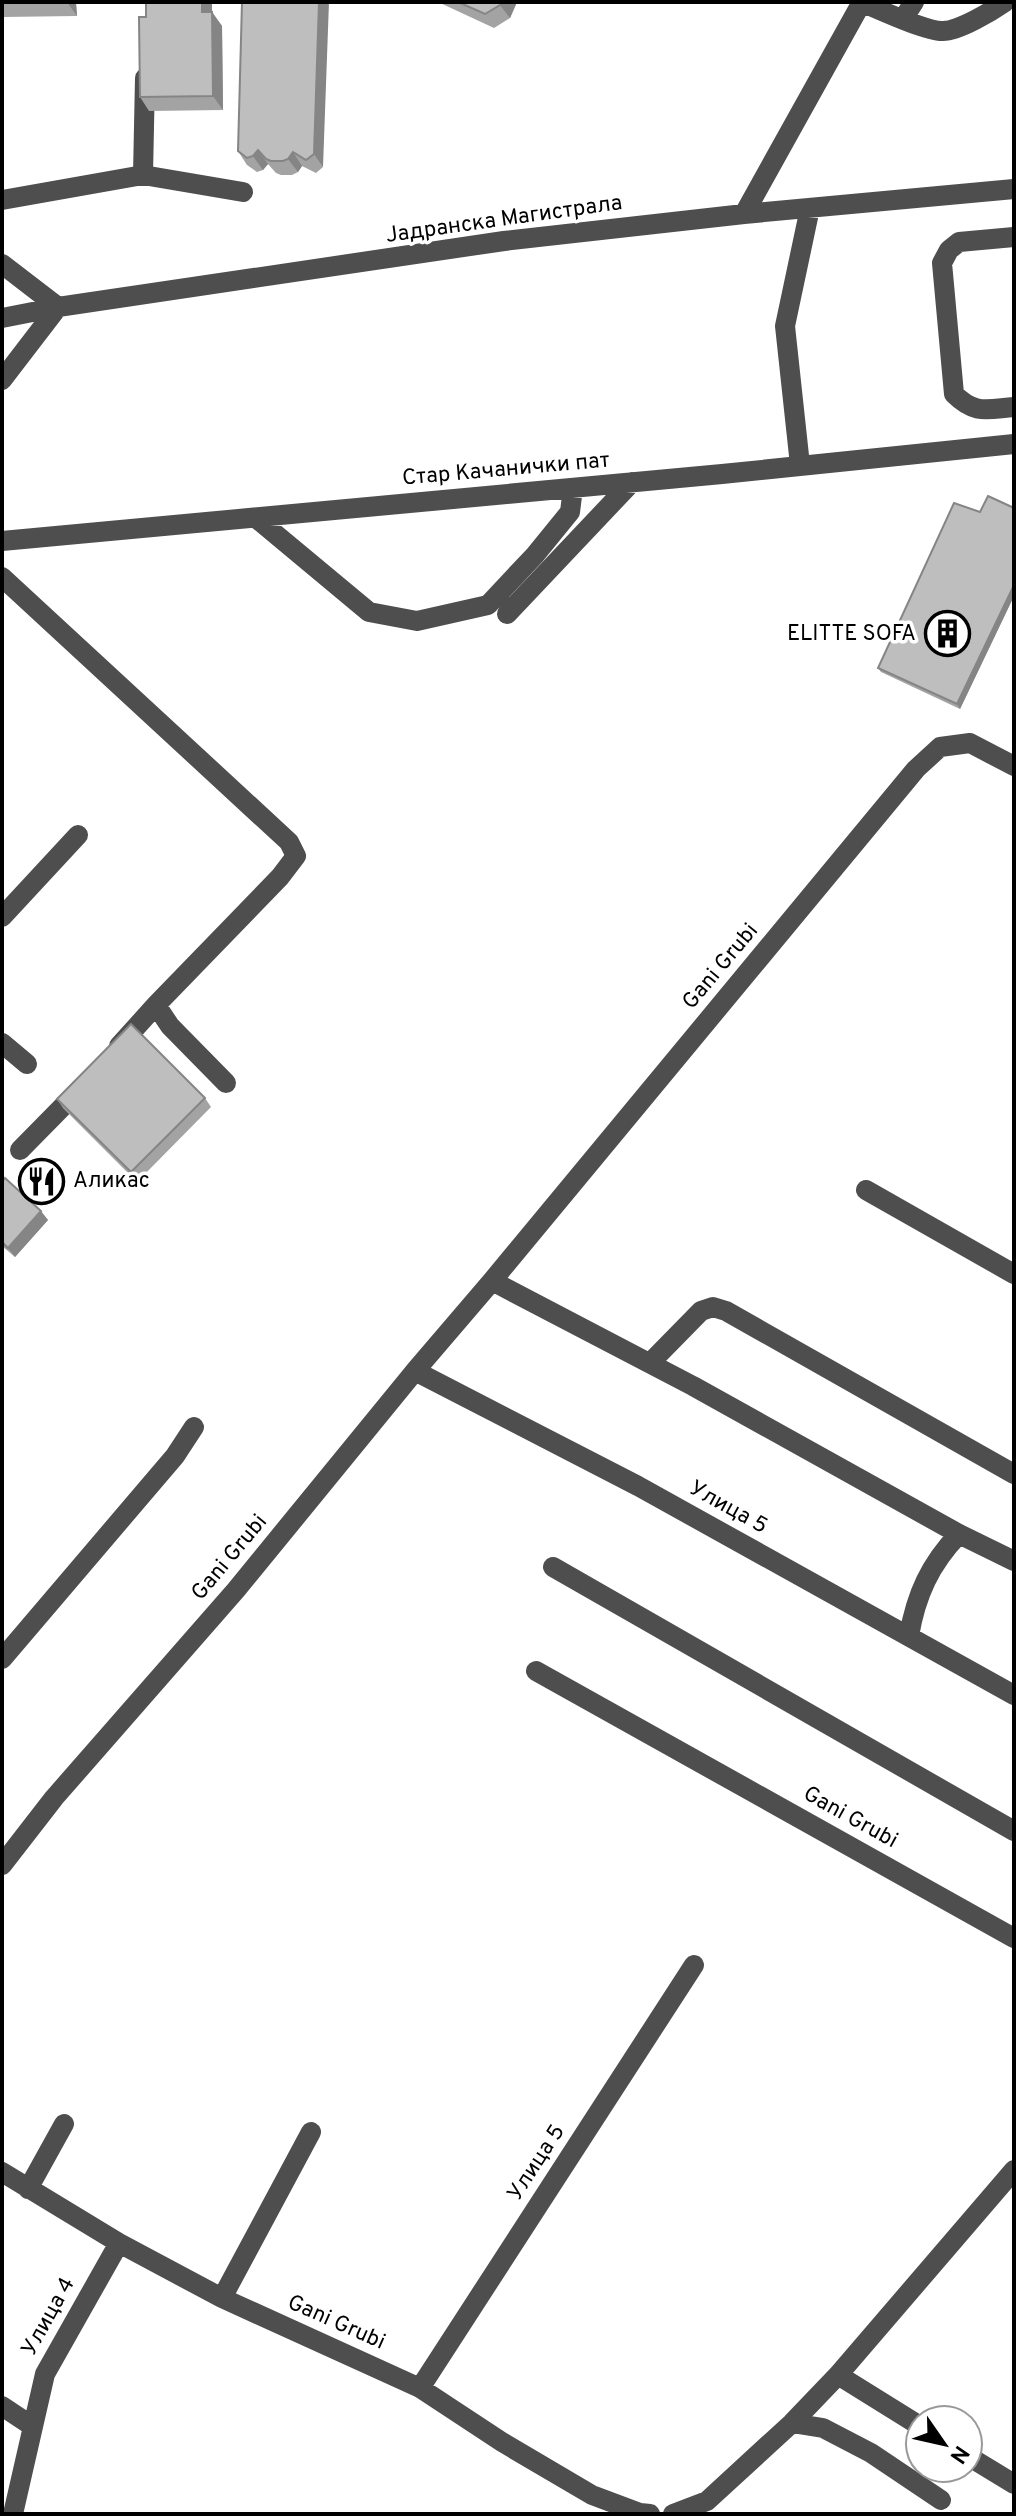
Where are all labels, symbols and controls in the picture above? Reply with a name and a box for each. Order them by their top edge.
street label: Јадранска Магистрала [384,190,624,250]
street label: Стар Качанички пат [401,447,611,493]
building icon: ELITTE SOFA [923,610,971,658]
place label: ELITTE SOFA [787,621,916,648]
street label: Gani Grubi [677,919,765,1015]
restaurant icon: Аликас [18,1157,66,1205]
place label: Аликас [73,1168,150,1195]
street label: Улица 5 [684,1476,772,1540]
street label: Gani Grubi [186,1510,274,1606]
street label: Gani Grubi [798,1781,902,1855]
street label: Улица 5 [502,2120,572,2206]
street label: Улица 4 [17,2273,81,2361]
street label: Gani Grubi [283,2290,389,2356]
north arrow [904,2404,984,2484]
text: N [943,2440,974,2468]

